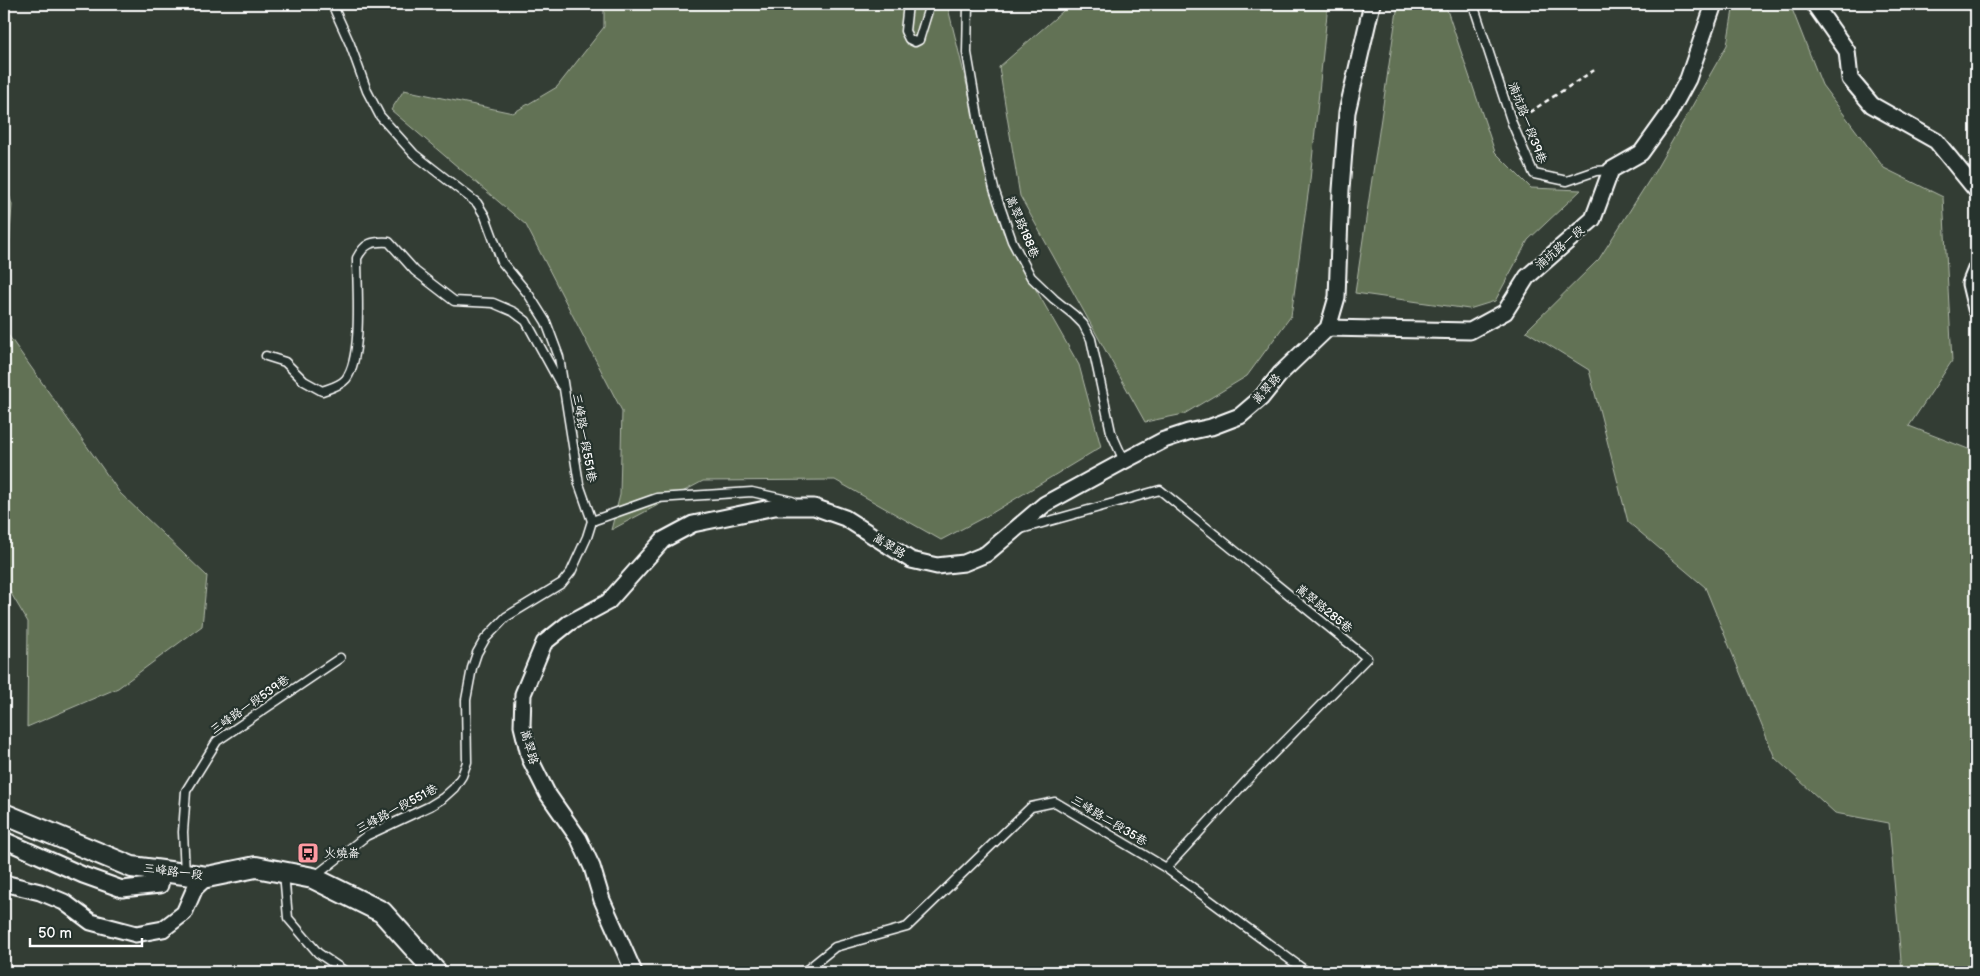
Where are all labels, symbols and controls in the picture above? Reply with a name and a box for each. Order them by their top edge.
street label: 湳坑路一段39巷 [1505,80,1549,166]
street label: 嵩翠路188巷 [1002,193,1042,261]
street label: 湳坑路一段 [1532,223,1588,273]
street label: 嵩翠路 [1249,371,1285,407]
street label: 三峰路一段551巷 [569,392,599,484]
street label: 嵩翠路 [870,530,908,562]
street label: 嵩翠路285巷 [1292,581,1356,637]
street label: 三峰路一段539巷 [208,672,292,738]
street label: 嵩翠路 [517,728,541,766]
street label: 三峰路一段551巷 [354,781,440,837]
street label: 三峰路二段35巷 [1068,792,1150,850]
bus stop icon: 火燒崙 [296,841,320,865]
place label: 火燒崙 [324,846,360,861]
street label: 三峰路一段 [142,861,204,883]
scale bar [30,916,142,948]
text: 50 m [38,924,72,943]

